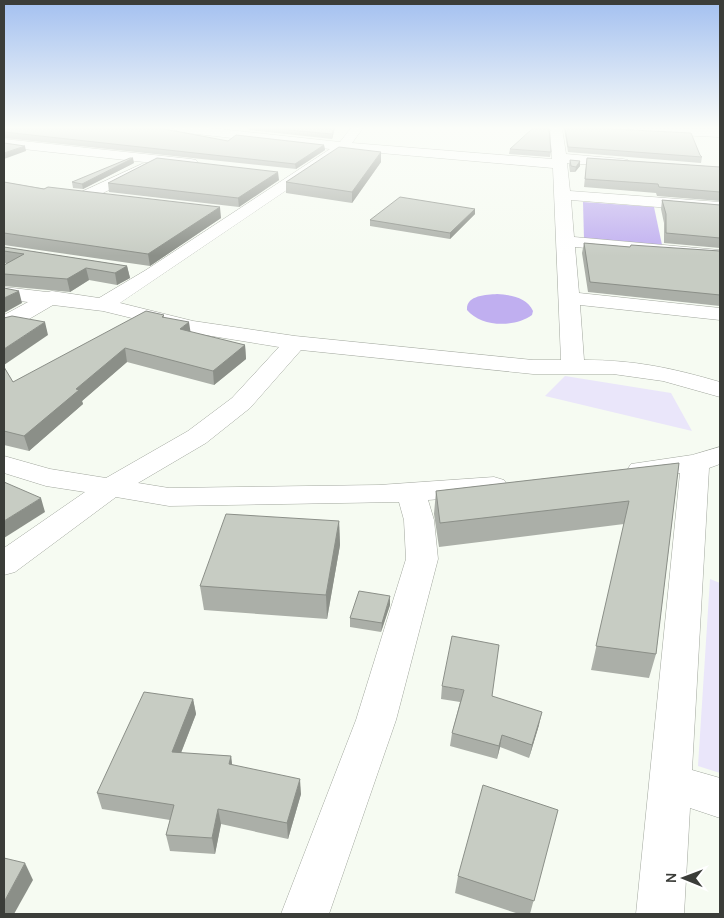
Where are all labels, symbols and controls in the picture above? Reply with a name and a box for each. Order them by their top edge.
north arrow [659,853,709,903]
text: N [661,873,680,883]

